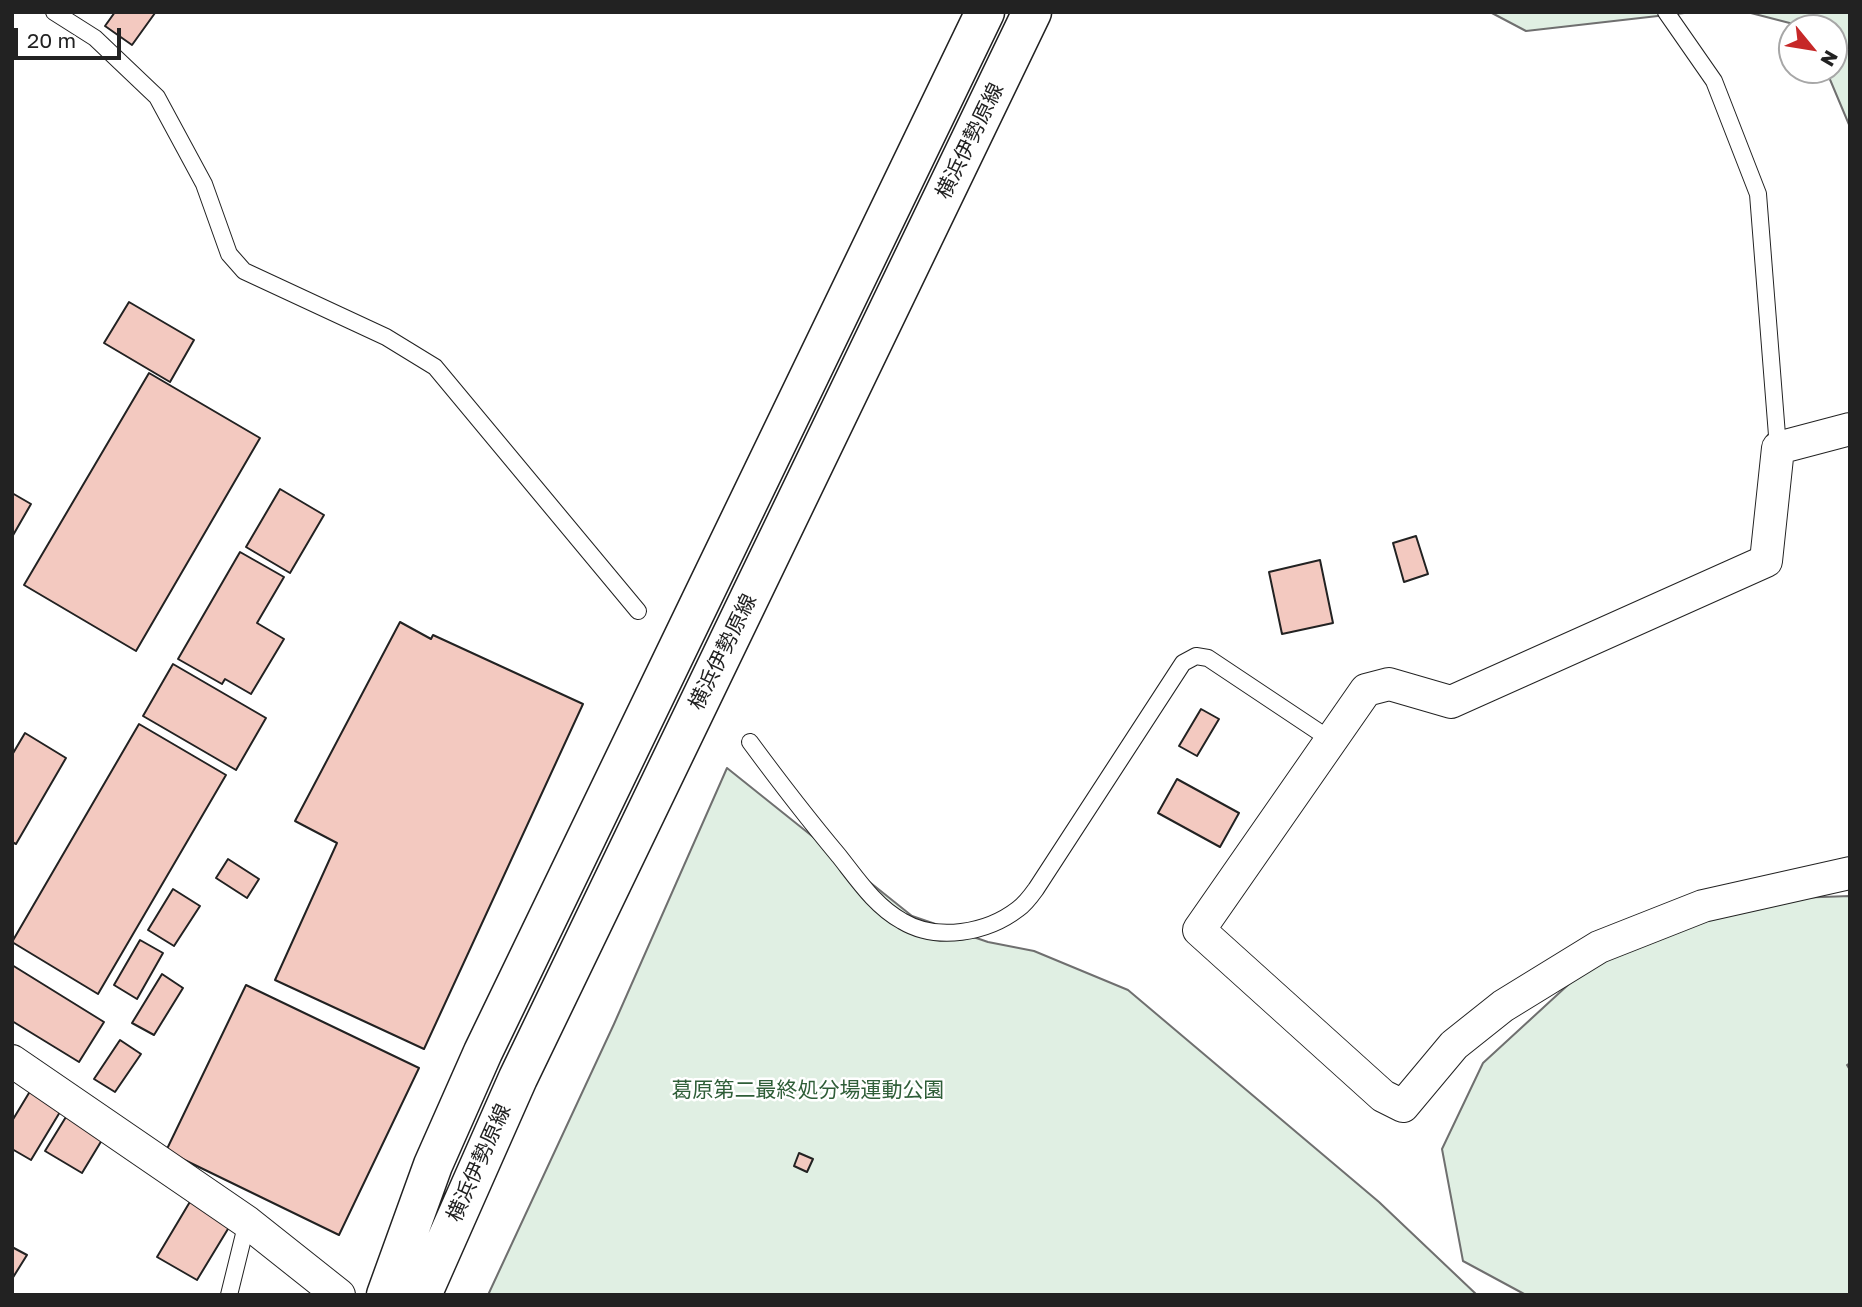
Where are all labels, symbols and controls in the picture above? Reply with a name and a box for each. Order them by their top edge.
scale bar [18,14,124,58]
north arrow [1778,14,1848,84]
text: 20 m [27,27,76,53]
text: N [1816,47,1843,71]
street label: 横浜伊勢原線 [931,79,1009,203]
street label: 横浜伊勢原線 [684,590,762,714]
park label: 葛原第二最終処分場運動公園 [672,1077,944,1103]
street label: 横浜伊勢原線 [442,1100,516,1226]

